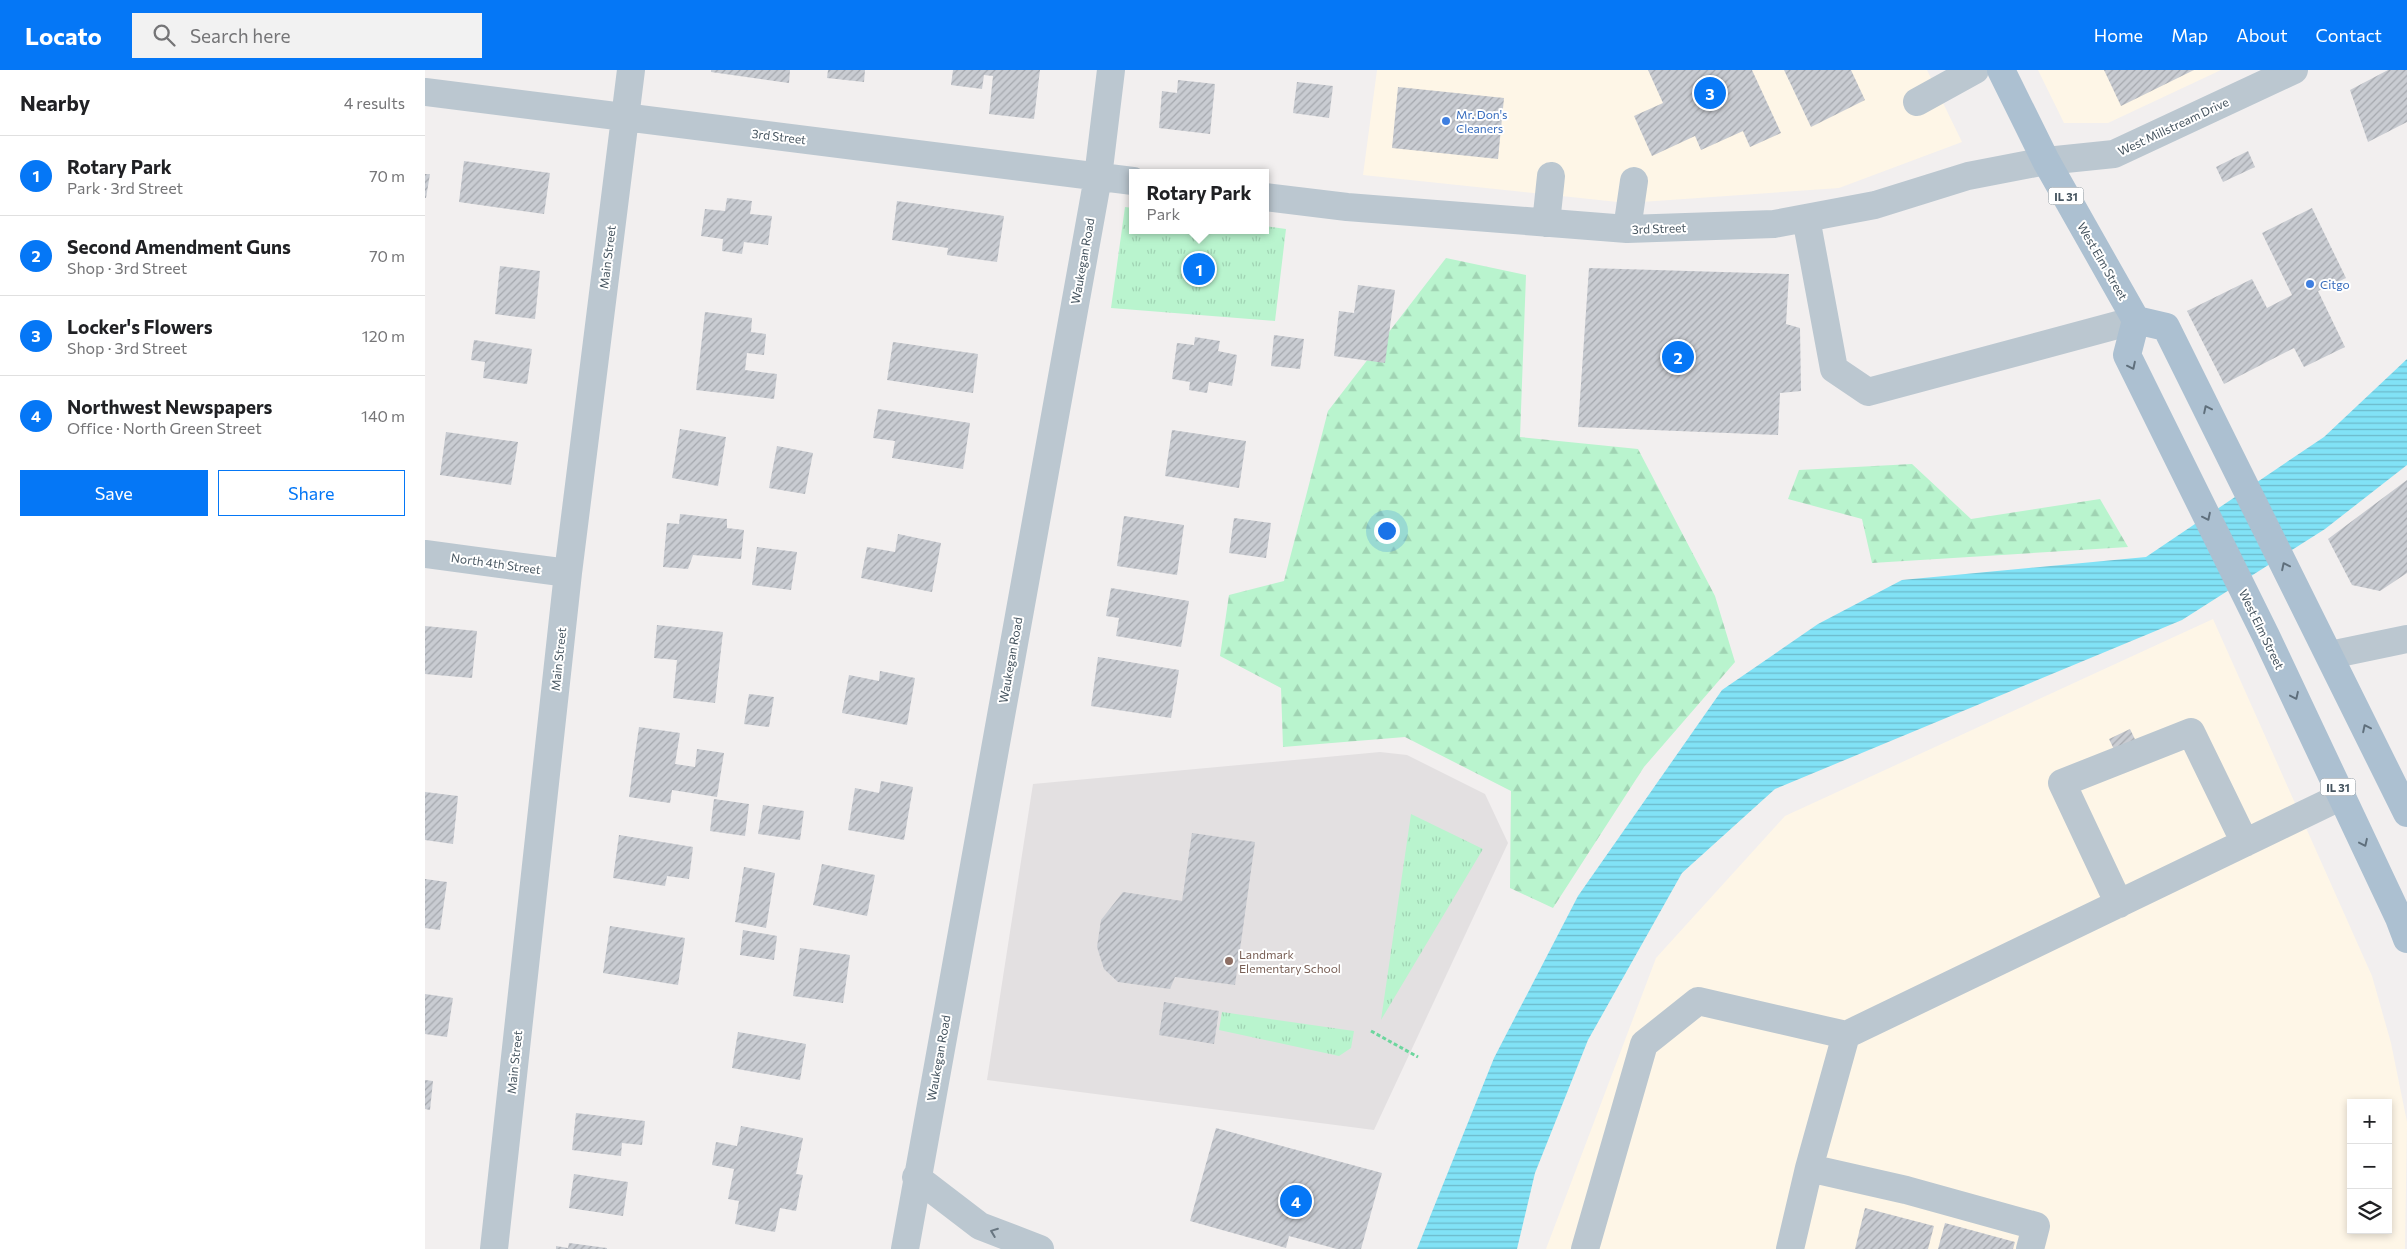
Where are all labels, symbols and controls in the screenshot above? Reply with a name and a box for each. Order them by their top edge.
search box [132,13,482,58]
text: Locato [25,21,102,50]
icon: search [150,21,178,49]
text: Search here [190,24,290,47]
text: Home [2094,24,2143,46]
text: Map [2171,24,2208,46]
text: About [2236,24,2288,46]
text: Contact [2316,24,2382,46]
pin: 3 [1694,74,1726,112]
text: Nearby [20,90,90,115]
text: 4 results [344,93,405,112]
street label: West Millstream Drive [2116,94,2230,158]
place label: Mr. Don's Cleaners [1456,107,1508,135]
marker: Mr. Don's Cleaners [1440,115,1452,127]
street label: 3rd Street [751,126,807,146]
text: Rotary Park [67,155,172,178]
text: 1 [32,166,40,185]
text: 70 m [369,166,405,185]
popup [1129,169,1269,234]
text: Park · 3rd Street [67,178,183,197]
text: Rotary Park [1147,181,1251,204]
road number: IL 31 [2049,188,2083,204]
text: Park [1147,204,1180,223]
street label: Waukegan Road [1068,217,1096,305]
street label: 3rd Street [1631,220,1687,236]
street label: West Elm Street [2075,220,2131,302]
street label: Main Street [596,224,618,290]
text: Second Amendment Guns [67,235,291,258]
text: 2 [31,246,41,265]
text: 70 m [369,246,405,265]
pin: 1 [1183,250,1215,288]
text: Shop · 3rd Street [67,258,187,277]
place label: Citgo [2320,277,2350,291]
marker: Citgo [2304,278,2316,290]
text: Locker's Flowers [67,315,213,338]
text: 3 [31,326,41,345]
text: 120 m [362,326,405,345]
text: Shop · 3rd Street [67,338,187,357]
pin: 2 [1662,338,1694,376]
one-way arrow [2126,361,2137,370]
text: Northwest Newspapers [67,395,272,418]
one-way arrow [2203,405,2213,414]
text: 4 [31,406,41,425]
text: 140 m [361,406,405,425]
text: Office · North Green Street [67,418,262,437]
button: Save [20,470,208,516]
button: Share [218,470,405,516]
one-way arrow [2201,512,2211,521]
your location [1374,518,1400,544]
street label: North 4th Street [450,550,542,576]
one-way arrow [2281,562,2291,571]
street label: West Elm Street [2237,587,2287,671]
street label: Waukegan Road [996,616,1024,704]
street label: Main Street [548,626,568,691]
one-way arrow [2288,691,2299,700]
one-way arrow [2362,725,2372,734]
road number: IL 31 [2321,779,2355,796]
one-way arrow [2358,838,2368,847]
place label: Landmark Elementary School [1239,947,1341,975]
marker: Landmark Elementary School [1223,955,1235,967]
street label: Waukegan Road [924,1014,952,1102]
street label: Main Street [504,1029,524,1094]
map controls [2347,1099,2392,1234]
button: + [2347,1099,2392,1144]
button: − [2347,1144,2392,1189]
pin: 4 [1280,1182,1312,1220]
button: layers [2347,1189,2392,1234]
one-way arrow [991,1227,999,1237]

